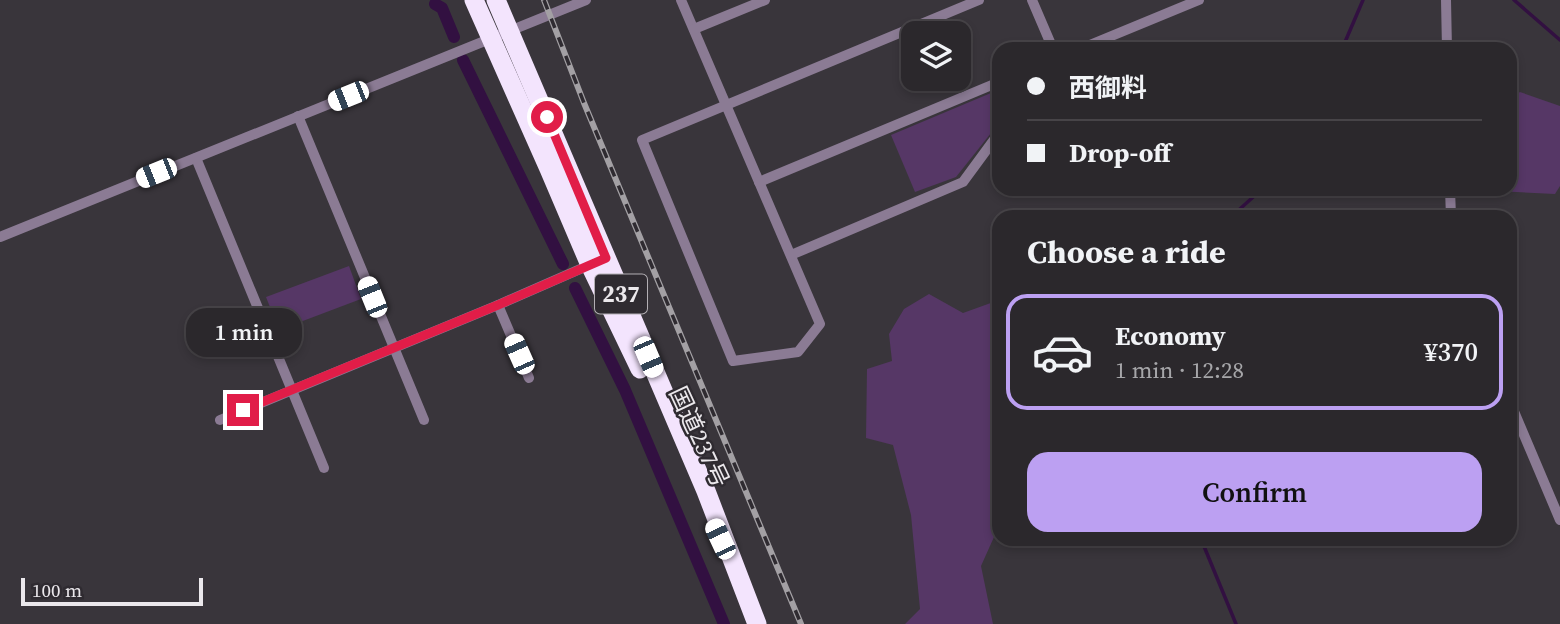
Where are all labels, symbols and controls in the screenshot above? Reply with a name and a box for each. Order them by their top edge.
map controls [901,21,971,91]
button: layers [901,21,971,91]
text: 西御料 [1069,70,1147,106]
car [325,78,372,114]
route start [531,101,563,133]
text: Drop-off [1069,135,1171,171]
car [133,155,180,191]
text: Choose a ride [1027,230,1226,274]
car [355,274,390,320]
road number: 237 [595,274,647,314]
callout: 1 min [185,308,301,358]
text: 1 min [214,316,274,348]
text: Economy [1115,318,1226,354]
icon: car [1031,321,1094,384]
car [501,331,538,377]
car [631,334,666,380]
text: ¥370 [1424,334,1478,370]
text: 1 min · 12:28 [1115,354,1244,386]
street label: 国道237号 [662,381,737,493]
route end [227,394,259,426]
button: Confirm [1027,452,1482,532]
car [702,516,739,562]
scale bar [21,575,203,607]
text: 100 m [32,577,82,603]

